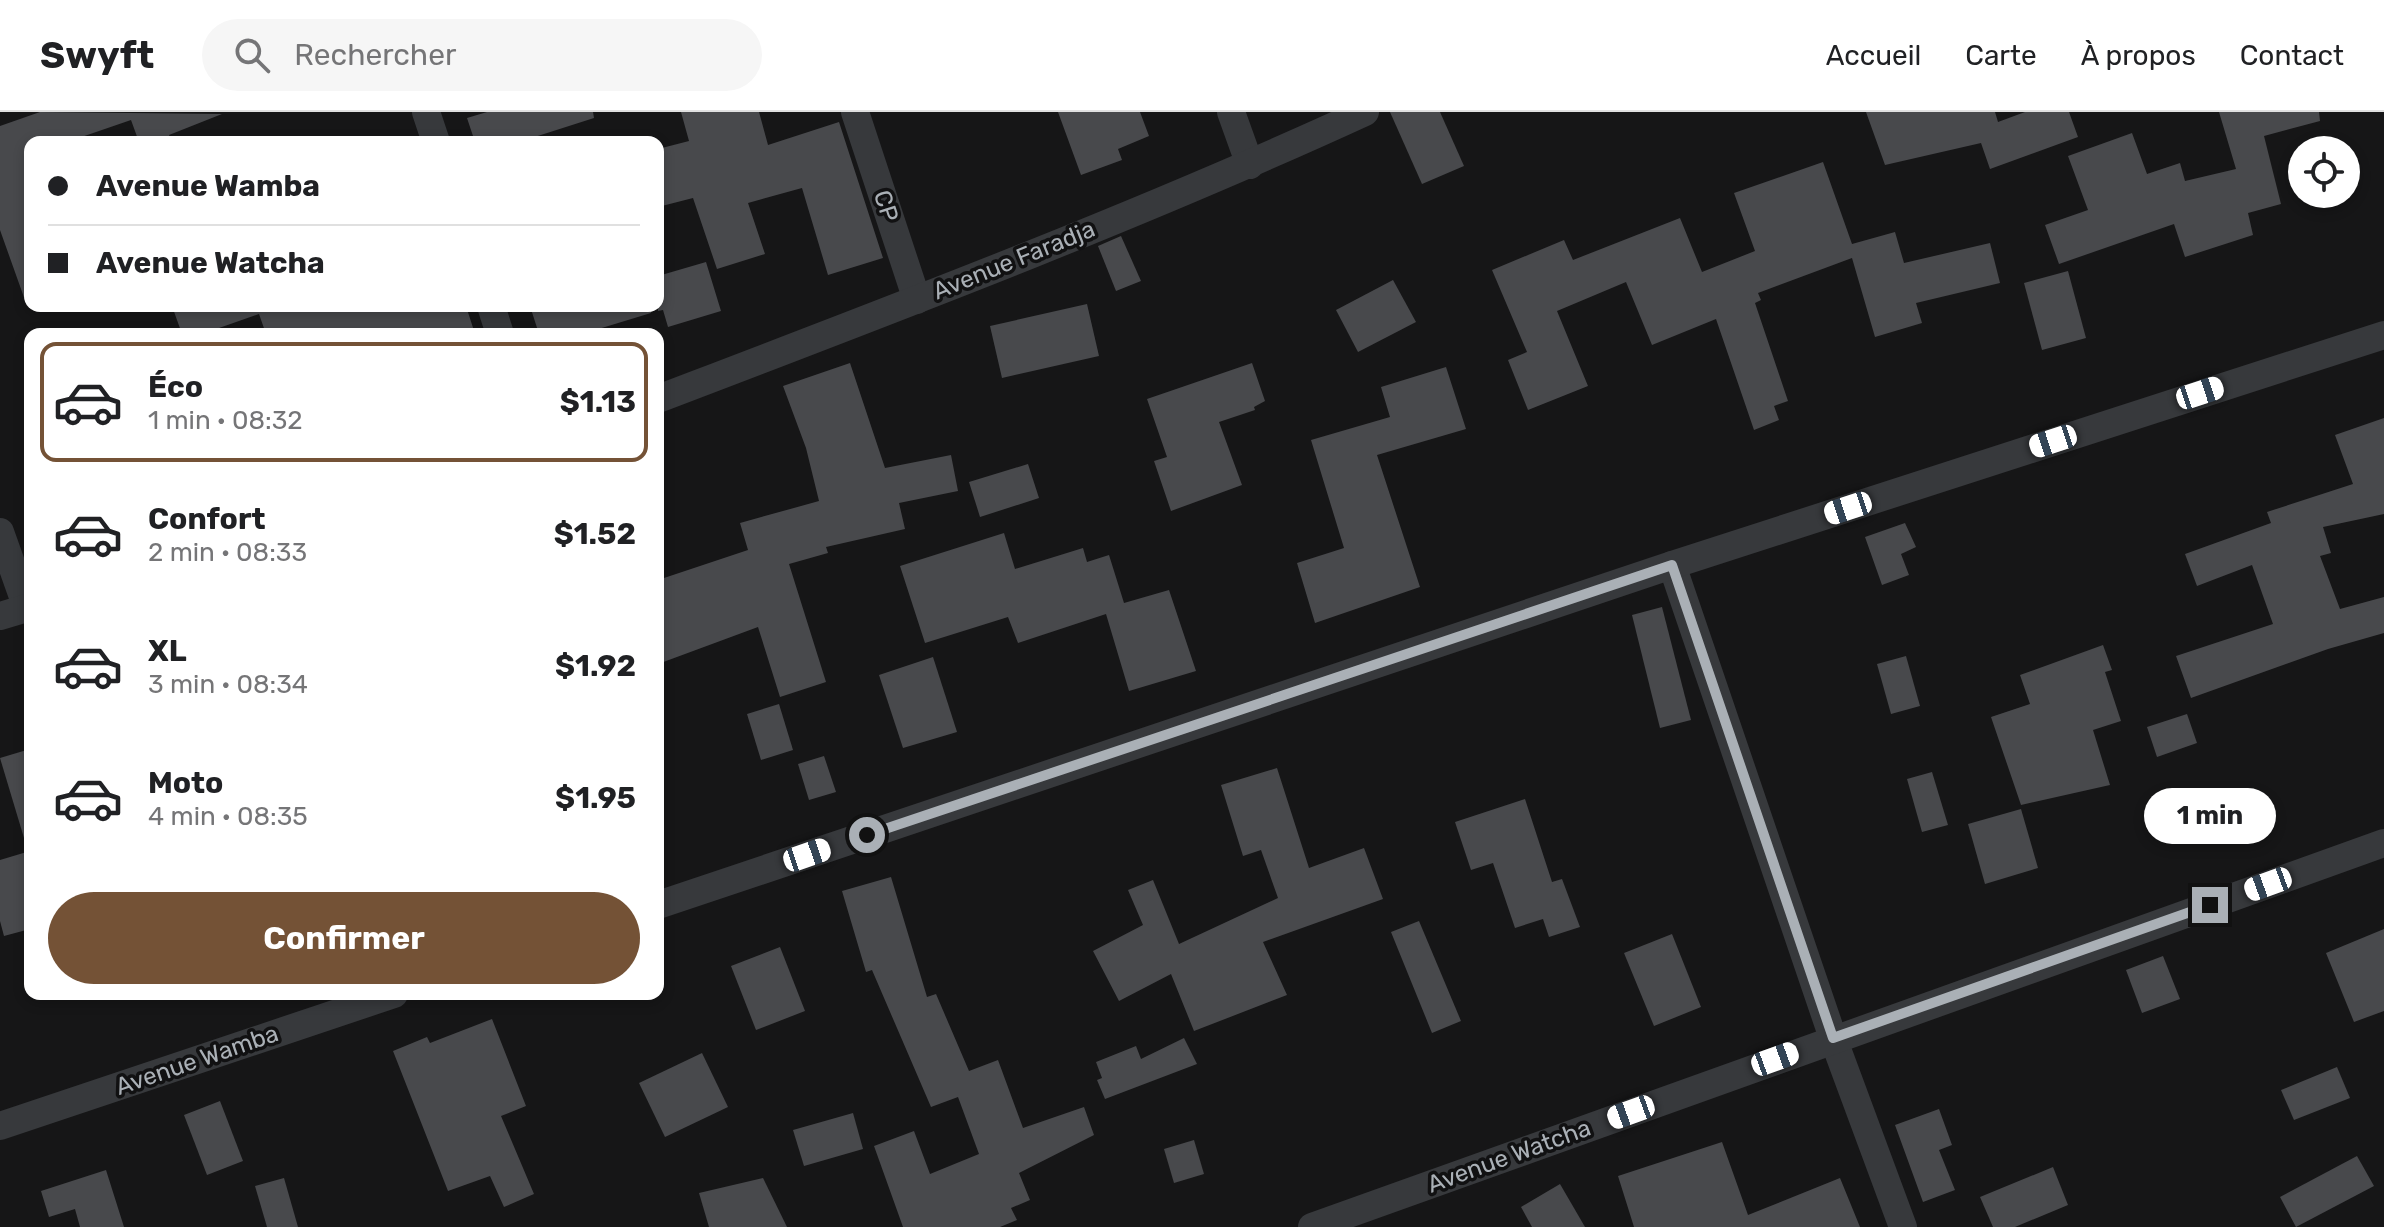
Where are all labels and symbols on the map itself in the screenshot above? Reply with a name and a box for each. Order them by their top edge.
street label: CP [868,187,904,225]
street label: Avenue Faradja [929,215,1099,305]
car [2173,374,2227,412]
car [2026,422,2080,460]
car [1821,489,1875,527]
callout: 1 min [2144,789,2276,845]
route start [849,817,885,853]
car [780,836,834,874]
car [2241,865,2295,903]
route end [2192,887,2228,923]
street label: Avenue Wamba [112,1019,282,1101]
car [1748,1040,1802,1078]
car [1604,1093,1658,1131]
street label: Avenue Watcha [1423,1113,1595,1199]

